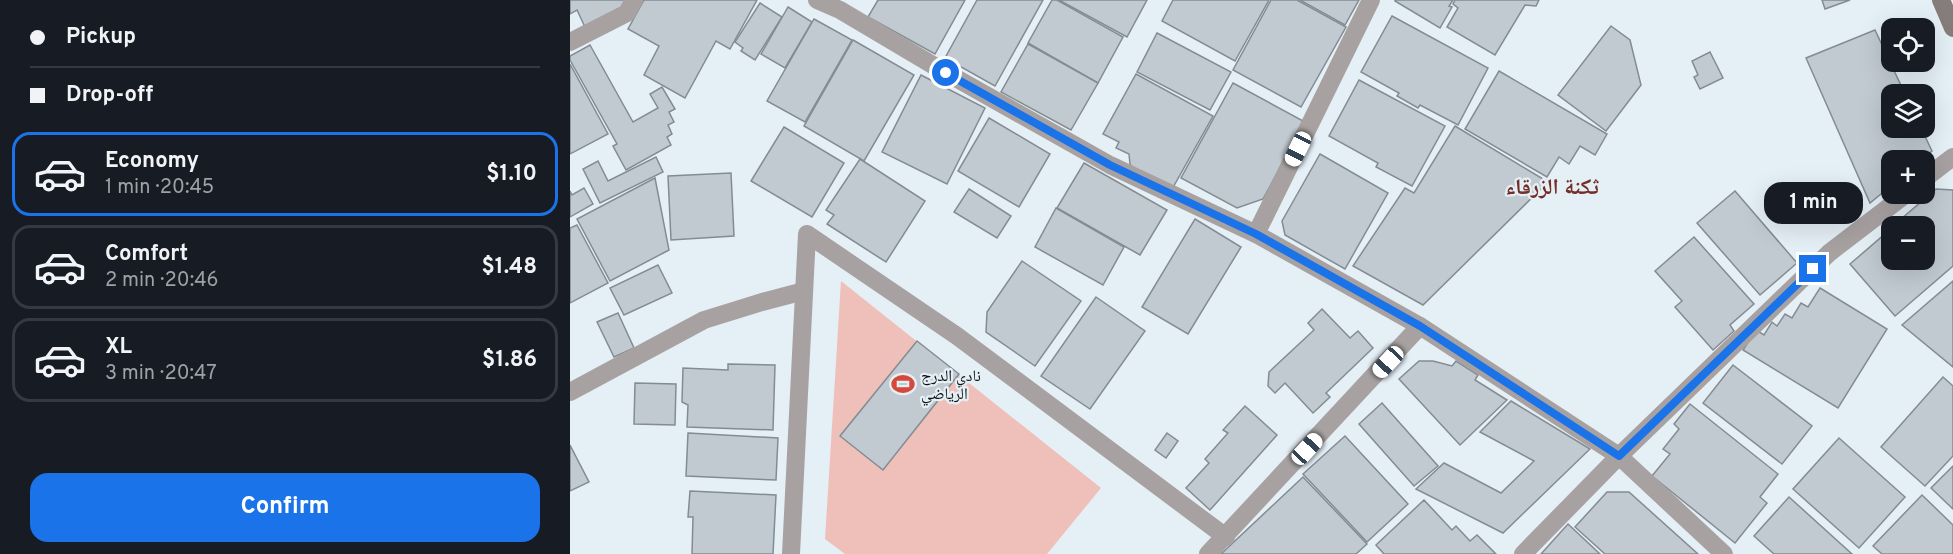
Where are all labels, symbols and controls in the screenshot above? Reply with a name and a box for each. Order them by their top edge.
map controls [1881,18,1935,270]
button: locate [1881,18,1935,72]
text: Pickup [66,24,136,51]
route start [932,59,959,86]
text: Drop-off [66,82,153,109]
button: layers [1881,84,1935,138]
car [1282,129,1314,169]
icon: car [33,147,87,201]
text: Economy [105,148,199,175]
button: + [1881,150,1935,204]
text: $1.10 [486,161,537,188]
text: 1 min · 20:45 [105,175,214,201]
district label: ثكنة الزرقاء [1505,175,1599,202]
callout: 1 min [1764,182,1862,224]
text: 1 min [1789,190,1838,216]
button: − [1881,216,1935,270]
icon: car [33,240,87,294]
text: Comfort [105,241,188,268]
text: $1.48 [481,254,537,281]
route end [1799,255,1826,282]
text: 2 min · 20:46 [105,268,219,294]
icon: car [33,333,87,387]
text: XL [105,334,132,361]
car [1369,343,1407,381]
text: $1.86 [482,347,537,374]
text: 3 min · 20:47 [105,361,217,387]
place label: نادي الدرج الرياضي [921,367,981,406]
sports icon: نادي الدرج الرياضي [890,371,916,397]
car [1288,430,1326,468]
button: Confirm [30,473,540,542]

